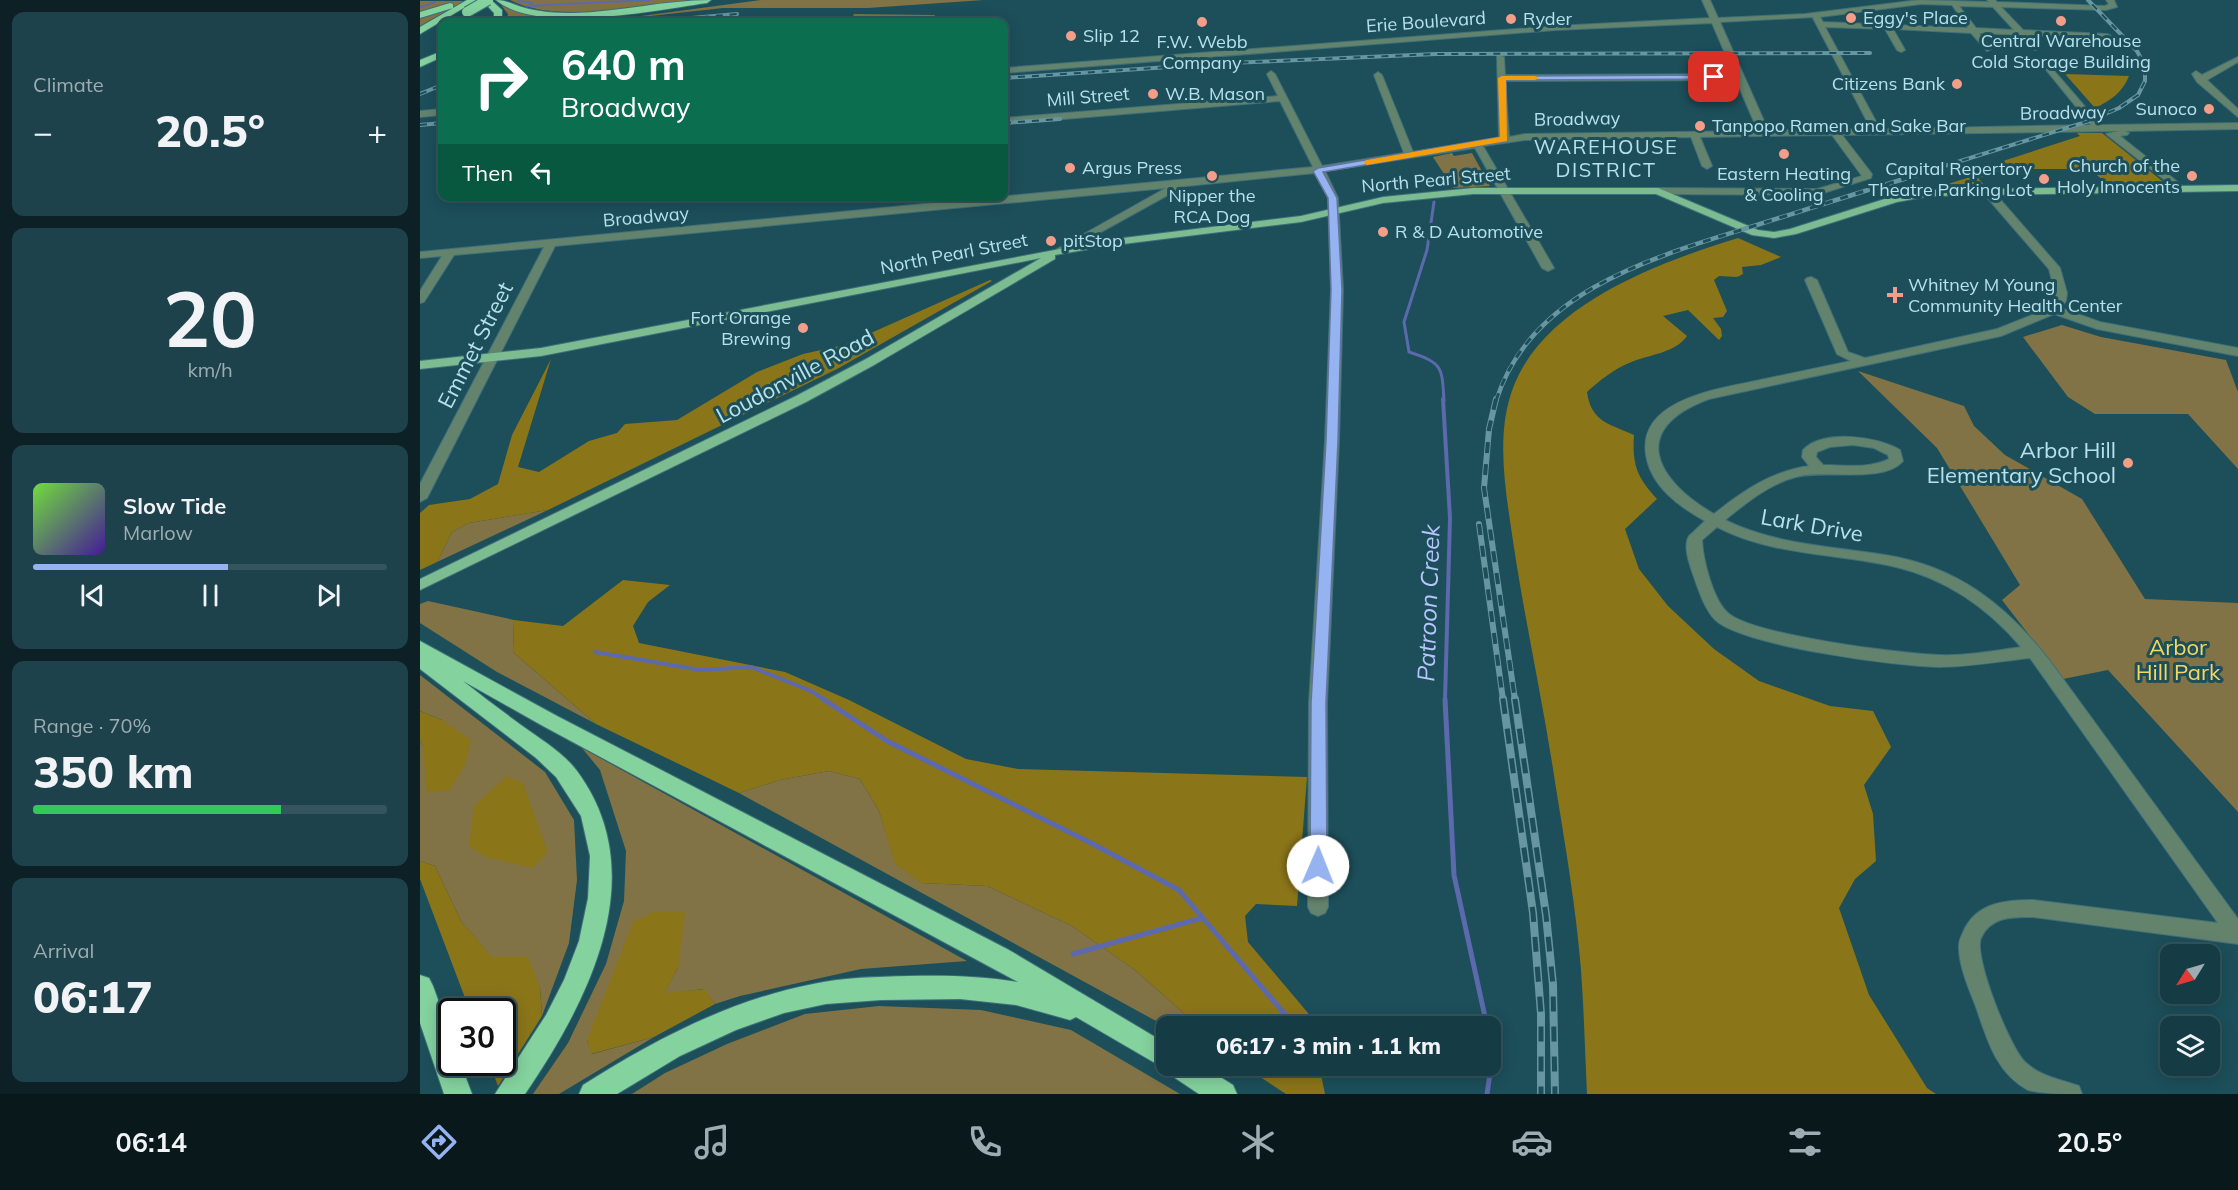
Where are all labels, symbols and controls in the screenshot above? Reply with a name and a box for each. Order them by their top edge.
street label: Erie Boulevard [1365,6,1487,37]
place label: Eggy's Place [1863,6,1968,29]
place label: Ryder [1523,7,1572,30]
marker: Eggy's Place [1844,11,1858,25]
marker: Ryder [1504,12,1518,26]
marker: Central Warehouse Cold Storage Building [2054,14,2068,28]
marker: F.W. Webb Company [1195,15,1209,29]
place label: Slip 12 [1083,24,1140,47]
marker: Slip 12 [1064,29,1078,43]
place label: Central Warehouse Cold Storage Building [1971,29,2151,73]
place label: F.W. Webb Company [1156,30,1248,74]
text: 640 m [561,38,686,91]
icon: right [462,42,540,120]
pin [1688,51,1739,102]
icon: arrive [1697,60,1730,93]
text: Climate [33,72,104,97]
place label: Citizens Bank [1832,72,1946,95]
marker: Citizens Bank [1950,77,1964,91]
street label: Mill Street [1046,81,1130,112]
place label: W.B. Mason [1165,82,1265,105]
marker: W.B. Mason [1146,87,1160,101]
text: Broadway [561,90,690,124]
place label: Sunoco [2136,97,2197,120]
street label: Broadway [2020,100,2107,125]
text: 20.5° [155,102,265,158]
marker: Sunoco [2202,102,2216,116]
street label: Broadway [1534,106,1621,131]
text: − [33,111,53,152]
text: + [367,111,387,152]
place label: Tanpopo Ramen and Sake Bar [1712,114,1966,137]
marker: Tanpopo Ramen and Sake Bar [1693,119,1707,133]
district label: WAREHOUSE DISTRICT [1534,134,1678,182]
marker: Eastern Heating & Cooling [1777,147,1791,161]
place label: Church of the Holy Innocents [2057,154,2180,198]
icon: left [525,156,558,189]
place label: Argus Press [1082,156,1182,179]
place label: Capital Repertory Theatre Parking Lot [1868,157,2032,201]
text: Then [462,159,513,187]
marker: Argus Press [1063,161,1077,175]
street label: North Pearl Street [1360,162,1511,197]
place label: Eastern Heating & Cooling [1717,162,1851,206]
marker: Nipper the RCA Dog [1205,169,1219,183]
marker: Church of the Holy Innocents [2185,169,2199,183]
marker: Capital Repertory Theatre Parking Lot [2037,172,2051,186]
place label: Nipper the RCA Dog [1169,184,1256,228]
street label: Broadway [602,201,690,232]
place label: R & D Automotive [1395,220,1543,243]
marker: R & D Automotive [1376,225,1390,239]
street label: North Pearl Street [878,228,1029,279]
place label: pitStop [1063,229,1123,252]
marker: pitStop [1044,234,1058,248]
text: 20 [163,269,257,367]
place label: Whitney M Young Community Health Center [1908,273,2123,317]
street label: Emmet Street [431,277,519,413]
marker: Whitney M Young Community Health Center [1886,286,1904,304]
place label: Fort Orange Brewing [691,306,791,350]
marker: Fort Orange Brewing [796,321,810,335]
street label: Loudonville Road [711,323,879,429]
text: km/h [187,357,233,382]
place label: Arbor Hill Elementary School [1927,436,2116,489]
marker: Arbor Hill Elementary School [2121,456,2135,470]
text: Slow Tide [123,492,226,520]
street label: Lark Drive [1759,502,1865,548]
text: Marlow [123,520,193,545]
water label: Patroon Creek [1410,523,1446,682]
icon: previous [76,579,109,612]
icon: pause [194,579,227,612]
icon: next [312,579,345,612]
park label: Arbor Hill Park [2136,633,2221,686]
text: Range · 70% [33,713,151,738]
text: 350 km [33,743,194,799]
position arrow [1286,834,1350,898]
text: Arrival [33,938,94,963]
north arrow [2160,944,2220,1004]
map controls [2160,944,2220,1076]
text: 06:17 [33,968,153,1024]
speed limit sign: 30 [438,998,516,1076]
button: layers [2160,1016,2220,1076]
text: 06:17 · 3 min · 1.1 km [1216,1032,1441,1060]
icon: directions [418,1121,460,1163]
icon: music [691,1121,733,1163]
icon: phone [964,1121,1006,1163]
icon: climate [1237,1121,1279,1163]
icon: car [1511,1121,1553,1163]
icon: filters [1784,1121,1826,1163]
text: 06:14 [116,1125,187,1159]
text: 20.5° [2057,1125,2122,1159]

